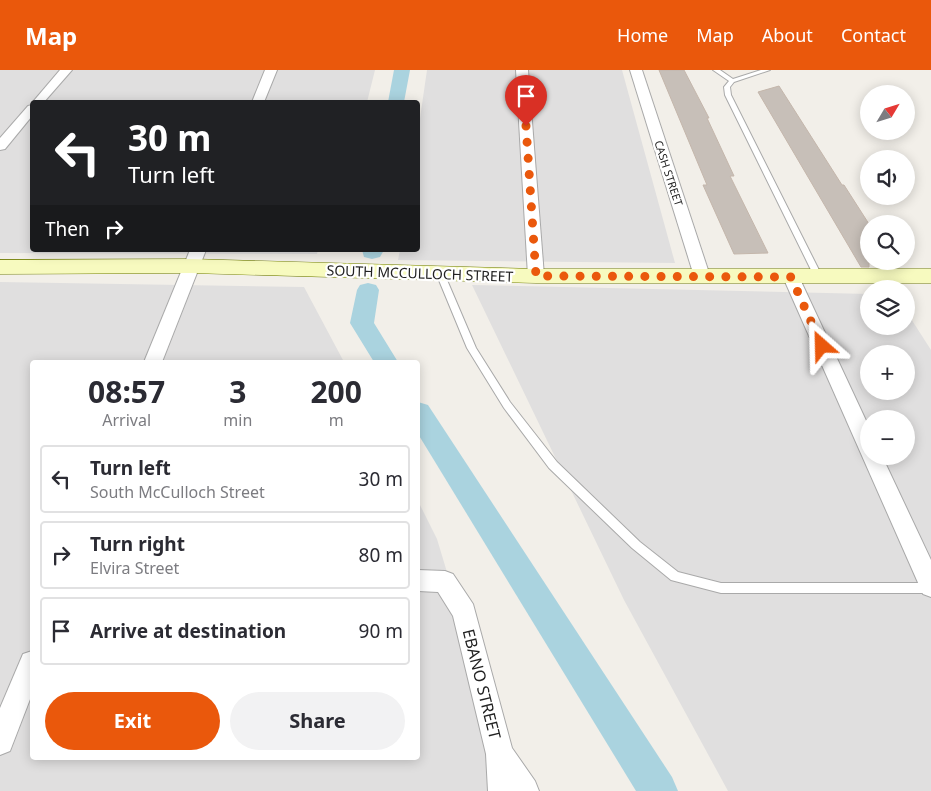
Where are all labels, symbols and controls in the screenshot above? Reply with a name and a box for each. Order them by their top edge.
text: Map [25,19,77,52]
text: Home [617,23,668,47]
text: Map [696,23,734,47]
text: About [762,23,813,47]
text: Contact [841,23,906,47]
pin [505,75,547,126]
icon: arrive [512,82,540,110]
north arrow [860,85,915,140]
map controls [860,85,915,465]
text: 30 m [128,114,211,161]
icon: left [45,120,110,185]
street label: CASH STREET [651,138,687,208]
button: sound [860,150,915,205]
text: Turn left [128,159,215,189]
icon: right [100,215,128,243]
button: search [860,215,915,270]
text: Then [45,216,90,242]
street label: SOUTH MCCULLOCH STREET [326,260,514,286]
button: layers [860,280,915,335]
position arrow [795,319,847,371]
button: + [860,345,915,400]
text: 08:57 [88,371,165,412]
text: 3 [229,371,246,412]
text: 200 [310,371,362,412]
text: Arrival [102,409,151,431]
text: min [223,409,252,431]
text: m [329,409,344,431]
button: − [860,410,915,465]
text: Turn left [90,455,171,481]
icon: left [47,465,75,493]
text: 30 m [359,466,403,492]
text: South McCulloch Street [90,481,265,503]
text: Turn right [90,531,185,557]
icon: right [47,541,75,569]
text: 80 m [359,542,403,568]
text: Elvira Street [90,557,179,579]
icon: arrive [47,617,75,645]
text: Arrive at destination [90,618,286,644]
text: 90 m [359,618,403,644]
street label: EBANO STREET [458,627,506,741]
button: Exit [45,692,220,750]
button: Share [230,692,405,750]

